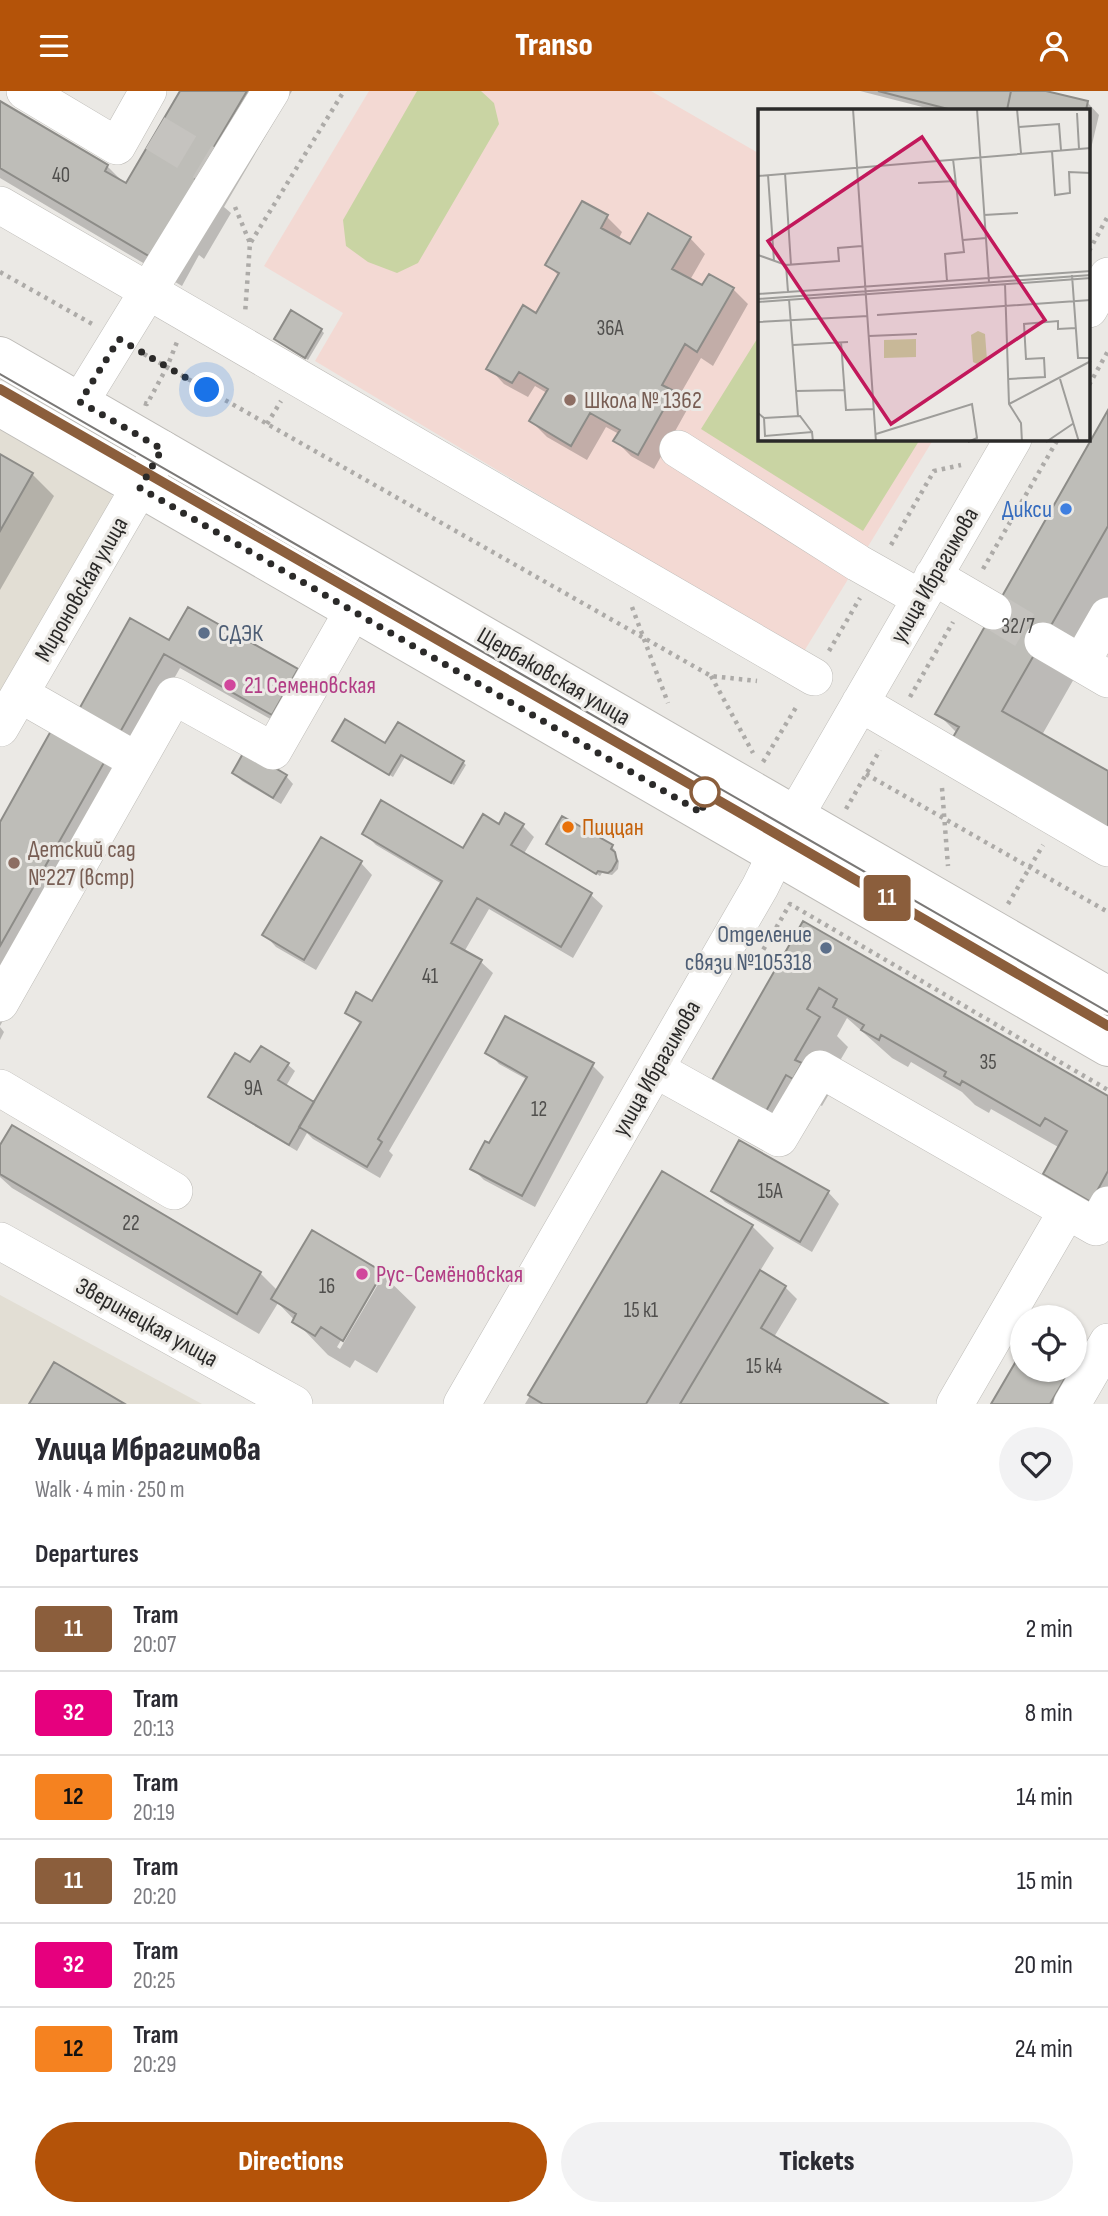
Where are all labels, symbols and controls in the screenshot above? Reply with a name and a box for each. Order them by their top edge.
text: Transo [515,26,593,65]
icon: menu [35,27,73,65]
icon: person [1035,27,1073,65]
inset map [758,109,1090,441]
house number: 40 [52,163,70,188]
house number: 36А [597,316,624,341]
your location [189,372,224,407]
place label: Школа № 1362 [584,386,702,415]
marker: Школа № 1362 [562,392,578,408]
place label: Дикси [1002,495,1052,524]
marker: Дикси [1058,501,1074,517]
street label: улица Ибрагимова [884,502,985,648]
street label: Мироновская улица [28,512,134,667]
house number: 32/7 [1001,614,1035,639]
place label: СДЭК [218,619,263,648]
street label: Щербаковская улица [472,621,635,732]
marker: СДЭК [196,625,212,641]
place label: 21 Семеновская [244,671,376,700]
marker: 21 Семеновская [222,677,238,693]
unlabelled marker [690,777,720,807]
place label: Пиццан [582,813,644,842]
marker: Пиццан [560,819,576,835]
place label: Детский сад №227 (встр) [28,835,136,892]
marker: Детский сад №227 (встр) [6,855,22,871]
line badge: 11 [856,875,918,921]
text: 11 [878,883,896,912]
place label: Отделение связи №105318 [685,920,812,977]
marker: Отделение связи №105318 [818,940,834,956]
house number: 41 [422,964,439,989]
street label: улица Ибрагимова [606,995,707,1141]
house number: 35 [979,1050,997,1075]
house number: 9А [244,1076,263,1101]
house number: 12 [531,1097,547,1122]
house number: 15А [758,1179,783,1204]
house number: 22 [122,1211,140,1236]
place label: Рус-Семёновская [376,1260,523,1289]
marker: Рус-Семёновская [354,1266,370,1282]
street label: Зверинецкая улица [71,1271,223,1373]
house number: 16 [319,1274,335,1299]
house number: 15 к1 [624,1298,659,1323]
map controls [1010,1305,1087,1382]
button: locate [1010,1305,1087,1382]
house number: 15 к4 [746,1354,782,1379]
button: heart [999,1427,1073,1501]
text: Улица Ибрагимова [35,1430,261,1470]
text: Walk · 4 min · 250 m [35,1476,185,1504]
text: Departures [35,1539,139,1570]
text: Tram [133,1600,178,1631]
text: 11 [64,1614,83,1643]
text: 2 min [1025,1614,1073,1645]
text: 20:07 [133,1631,176,1659]
text: Tram [133,1684,178,1715]
text: 32 [63,1698,84,1727]
text: 8 min [1025,1698,1073,1729]
text: 20:13 [133,1715,175,1743]
text: Tram [133,1768,178,1799]
text: 12 [63,1782,84,1811]
text: 14 min [1016,1782,1073,1813]
text: 20:19 [133,1799,175,1827]
text: Tram [133,1852,178,1883]
text: 11 [64,1866,83,1895]
text: 15 min [1017,1866,1073,1897]
text: 20:20 [133,1883,177,1911]
text: Tram [133,1936,178,1967]
text: 32 [63,1950,84,1979]
text: 20 min [1014,1950,1073,1981]
text: 20:25 [133,1967,176,1995]
text: Tram [133,2020,178,2051]
text: 12 [63,2034,84,2063]
text: 24 min [1015,2034,1073,2065]
text: 20:29 [133,2051,176,2079]
button: Directions [35,2122,547,2202]
button: Tickets [561,2122,1073,2202]

